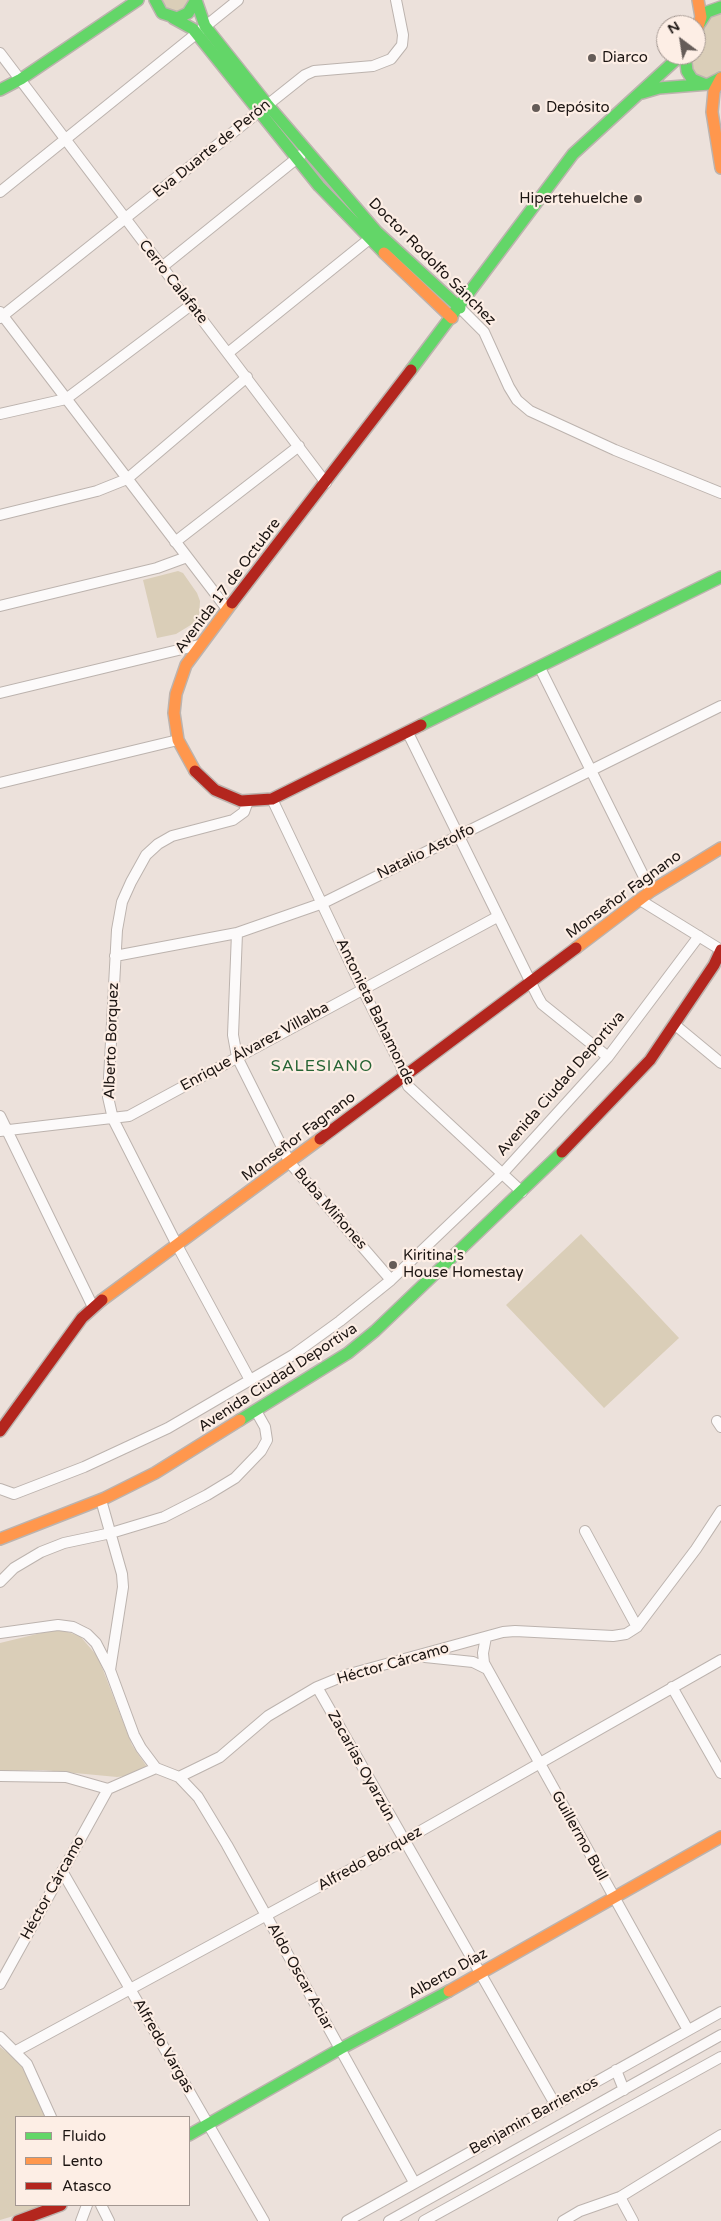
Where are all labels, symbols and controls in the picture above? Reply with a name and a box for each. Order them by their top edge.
north arrow [656,15,706,65]
text: N [664,17,683,38]
place label: Diarco [602,49,648,67]
marker: Diarco [586,52,598,64]
street label: Eva Duarte de Perón [150,96,274,202]
place label: Depósito [546,99,610,117]
marker: Depósito [530,102,542,114]
place label: Hipertehuelche [519,190,628,208]
marker: Hipertehuelche [632,193,644,205]
street label: Doctor Rodolfo Sánchez [365,195,499,329]
street label: Cerro Calafate [135,236,211,328]
street label: Avenida 17 de Octubre [171,515,285,657]
street label: Natalio Astolfo [374,821,478,883]
street label: Monseñor Fagnano [563,847,685,943]
street label: Antonieta Bahamonde [332,936,418,1088]
street label: Alberto Borquez [101,982,123,1100]
street label: Enrique Álvarez Villalba [178,999,332,1095]
street label: Avenida Ciudad Deportiva [493,1008,629,1160]
district label: SALESIANO [270,1057,374,1077]
street label: Monseñor Fagnano [239,1088,359,1186]
street label: Buba Miñones [290,1164,370,1254]
place label: Kiritina's House Homestay [403,1247,524,1282]
marker: Kiritina's House Homestay [387,1259,399,1271]
street label: Avenida Ciudad Deportiva [195,1320,361,1436]
street label: Héctor Cárcamo [335,1639,451,1689]
street label: Zacarías Oyarzún [323,1708,399,1824]
street label: Guillermo Bull [547,1788,611,1884]
street label: Alfredo Bórquez [315,1823,425,1895]
street label: Héctor Cárcamo [17,1833,89,1943]
street label: Aldo Oscar Aciar [263,1920,337,2034]
street label: Alberto Díaz [405,1945,491,2003]
street label: Alfredo Vargas [129,1996,197,2096]
street label: Benjamin Barrientos [467,2073,601,2159]
legend [15,2116,190,2206]
text: Fluido [62,2127,106,2145]
text: Lento [62,2152,103,2170]
text: Atasco [62,2177,111,2195]

